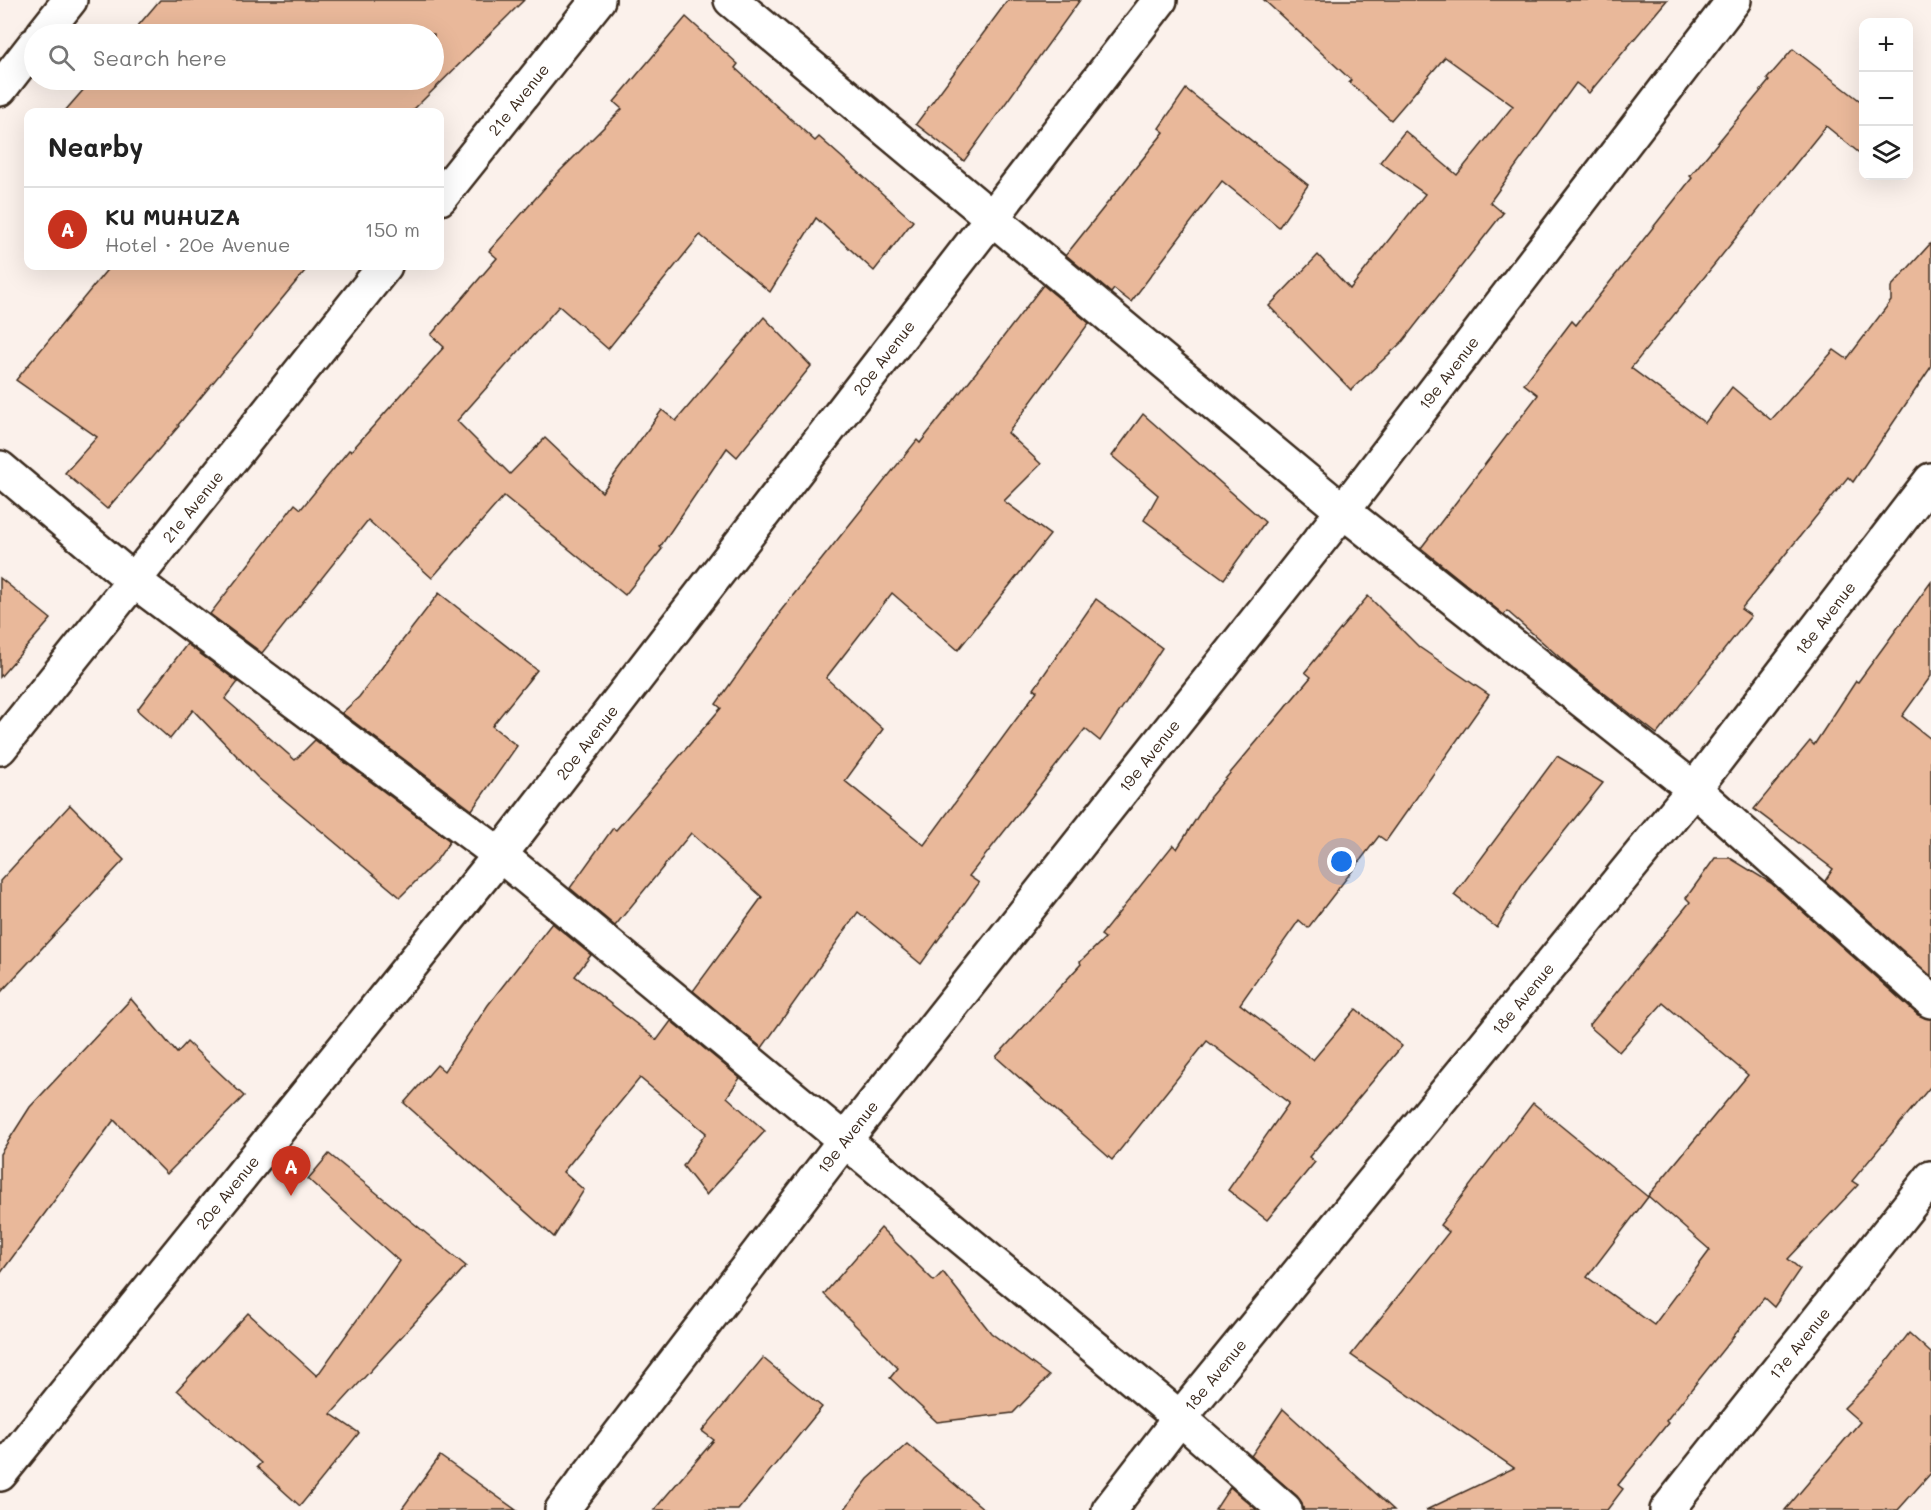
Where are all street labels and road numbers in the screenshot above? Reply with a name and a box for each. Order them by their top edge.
street label: 21e Avenue [483,59,553,140]
street label: 20e Avenue [848,316,919,399]
street label: 19e Avenue [1413,332,1483,414]
street label: 21e Avenue [157,466,228,547]
street label: 18e Avenue [1790,577,1860,659]
street label: 20e Avenue [551,700,622,784]
street label: 19e Avenue [1114,715,1184,796]
street label: 18e Avenue [1487,958,1558,1039]
street label: 19e Avenue [812,1096,882,1177]
street label: 20e Avenue [191,1151,263,1233]
street label: 17e Avenue [1764,1303,1834,1383]
street label: 18e Avenue [1179,1334,1251,1415]

